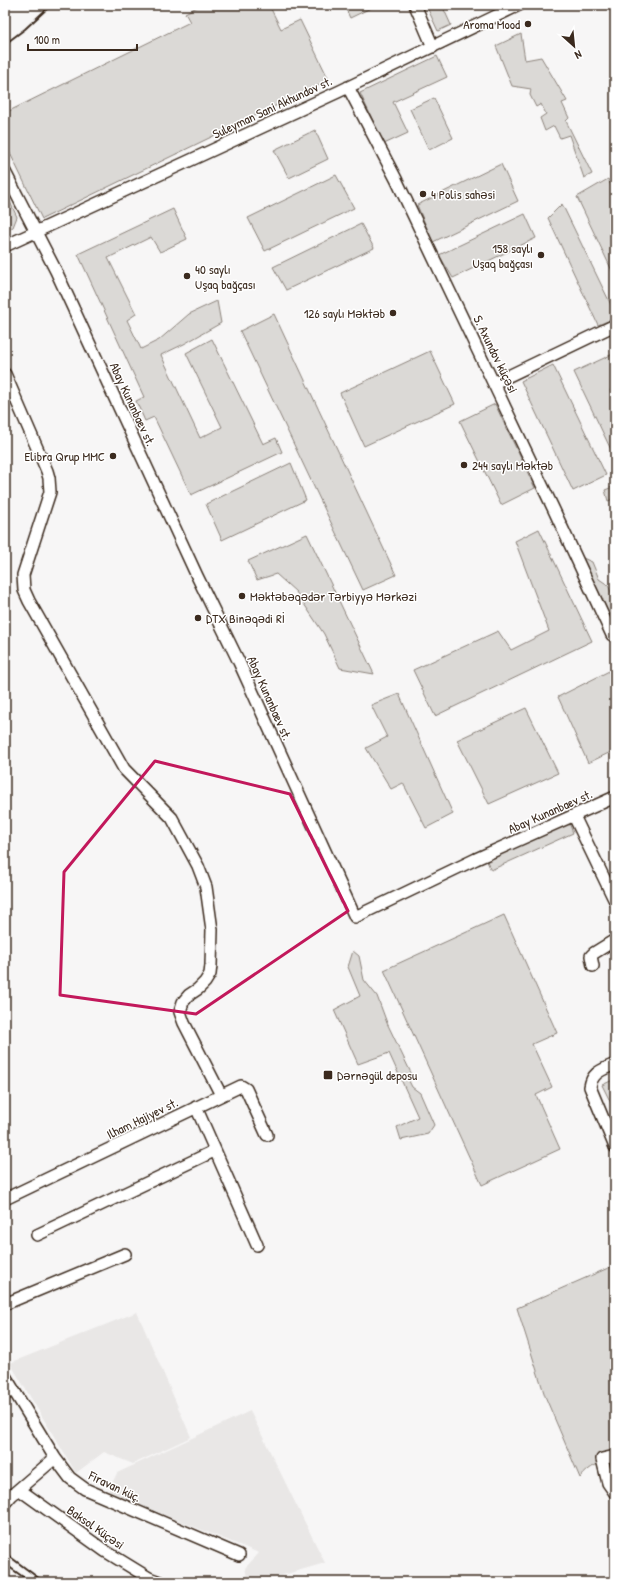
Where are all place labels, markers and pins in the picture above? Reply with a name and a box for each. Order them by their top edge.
place label: Aroma Mood [463,15,520,33]
marker: Aroma Mood [523,19,533,29]
place label: 4 Polis sahəsi [431,185,495,203]
marker: 4 Polis sahəsi [418,189,428,199]
place label: 158 saylı Uşaq bağçası [472,239,533,272]
marker: 158 saylı Uşaq bağçası [536,250,546,260]
place label: 40 saylı Uşaq bağçası [195,260,256,293]
marker: 40 saylı Uşaq bağçası [182,271,192,281]
place label: 126 saylı Məktəb [304,304,385,322]
marker: 126 saylı Məktəb [388,308,398,318]
place label: Elibra Qrup MMC [25,447,105,465]
marker: Elibra Qrup MMC [108,451,118,461]
place label: 244 saylı Məktəb [472,456,553,474]
marker: 244 saylı Məktəb [459,460,469,470]
place label: Məktəbəqədər Tərbiyyə Mərkəzi [250,587,417,605]
marker: Məktəbəqədər Tərbiyyə Mərkəzi [237,591,247,601]
place label: DTX Binəqədi Rİ [206,609,285,627]
marker: DTX Binəqədi Rİ [193,613,203,623]
place label: Dərnəgül deposu [337,1066,417,1084]
marker: Dərnəgül deposu [322,1069,334,1081]

